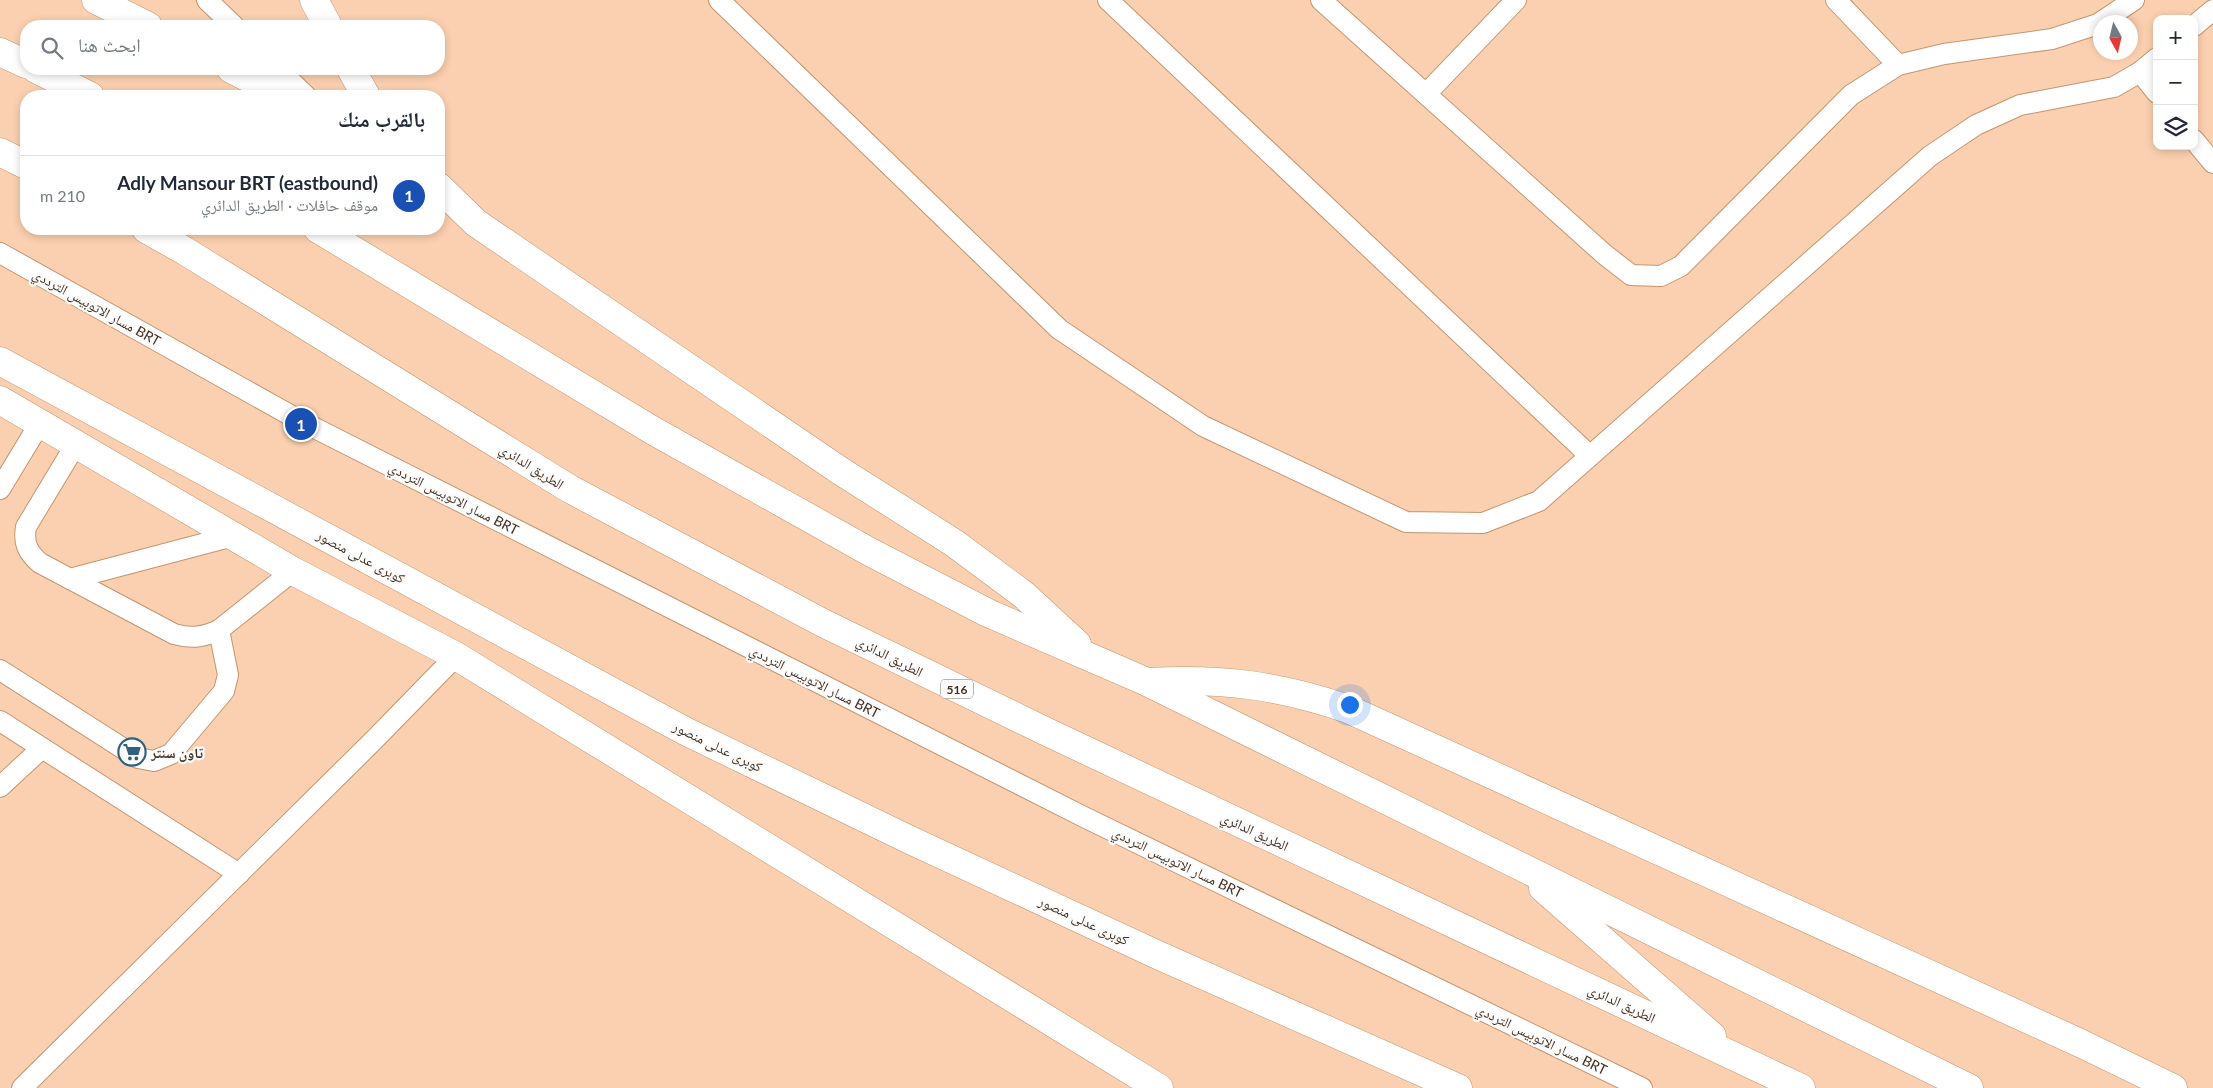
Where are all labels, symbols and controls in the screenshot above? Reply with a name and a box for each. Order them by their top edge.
north arrow [2093,15,2138,60]
map controls [2153,15,2198,150]
button: + [2153,15,2198,60]
search box [20,20,445,75]
text: ابحث هنا [78,33,141,56]
icon: search [38,34,66,62]
button: − [2153,60,2198,105]
button: layers [2153,105,2198,150]
text: بالقرب منك [338,106,425,131]
text: Adly Mansour BRT (eastbound) [117,171,378,194]
text: 210 m [40,186,85,205]
text: 1 [404,186,414,205]
text: موقف حافلات · الطريق الدائري [201,195,378,214]
street label: مسار الاتوبيس الترددي BRT [28,265,164,353]
pin: 1 [285,405,317,443]
street label: الطريق الدائري [495,440,567,495]
street label: مسار الاتوبيس الترددي BRT [385,458,522,542]
street label: كوبرى عدلى منصور [313,525,408,587]
street label: الطريق الدائري [852,632,926,683]
street label: مسار الاتوبيس الترددي BRT [746,641,883,725]
road number: 516 [941,680,973,699]
your location [1337,692,1363,718]
street label: كوبرى عدلى منصور [669,717,766,776]
supermarket icon: تاون سنتر [117,737,147,767]
place label: تاون سنتر [150,744,203,762]
street label: الطريق الدائري [1217,808,1291,857]
street label: مسار الاتوبيس الترددي BRT [1108,823,1247,905]
street label: كوبرى عدلى منصور [1035,891,1132,949]
street label: الطريق الدائري [1584,980,1658,1029]
street label: مسار الاتوبيس الترددي BRT [1472,1000,1611,1082]

